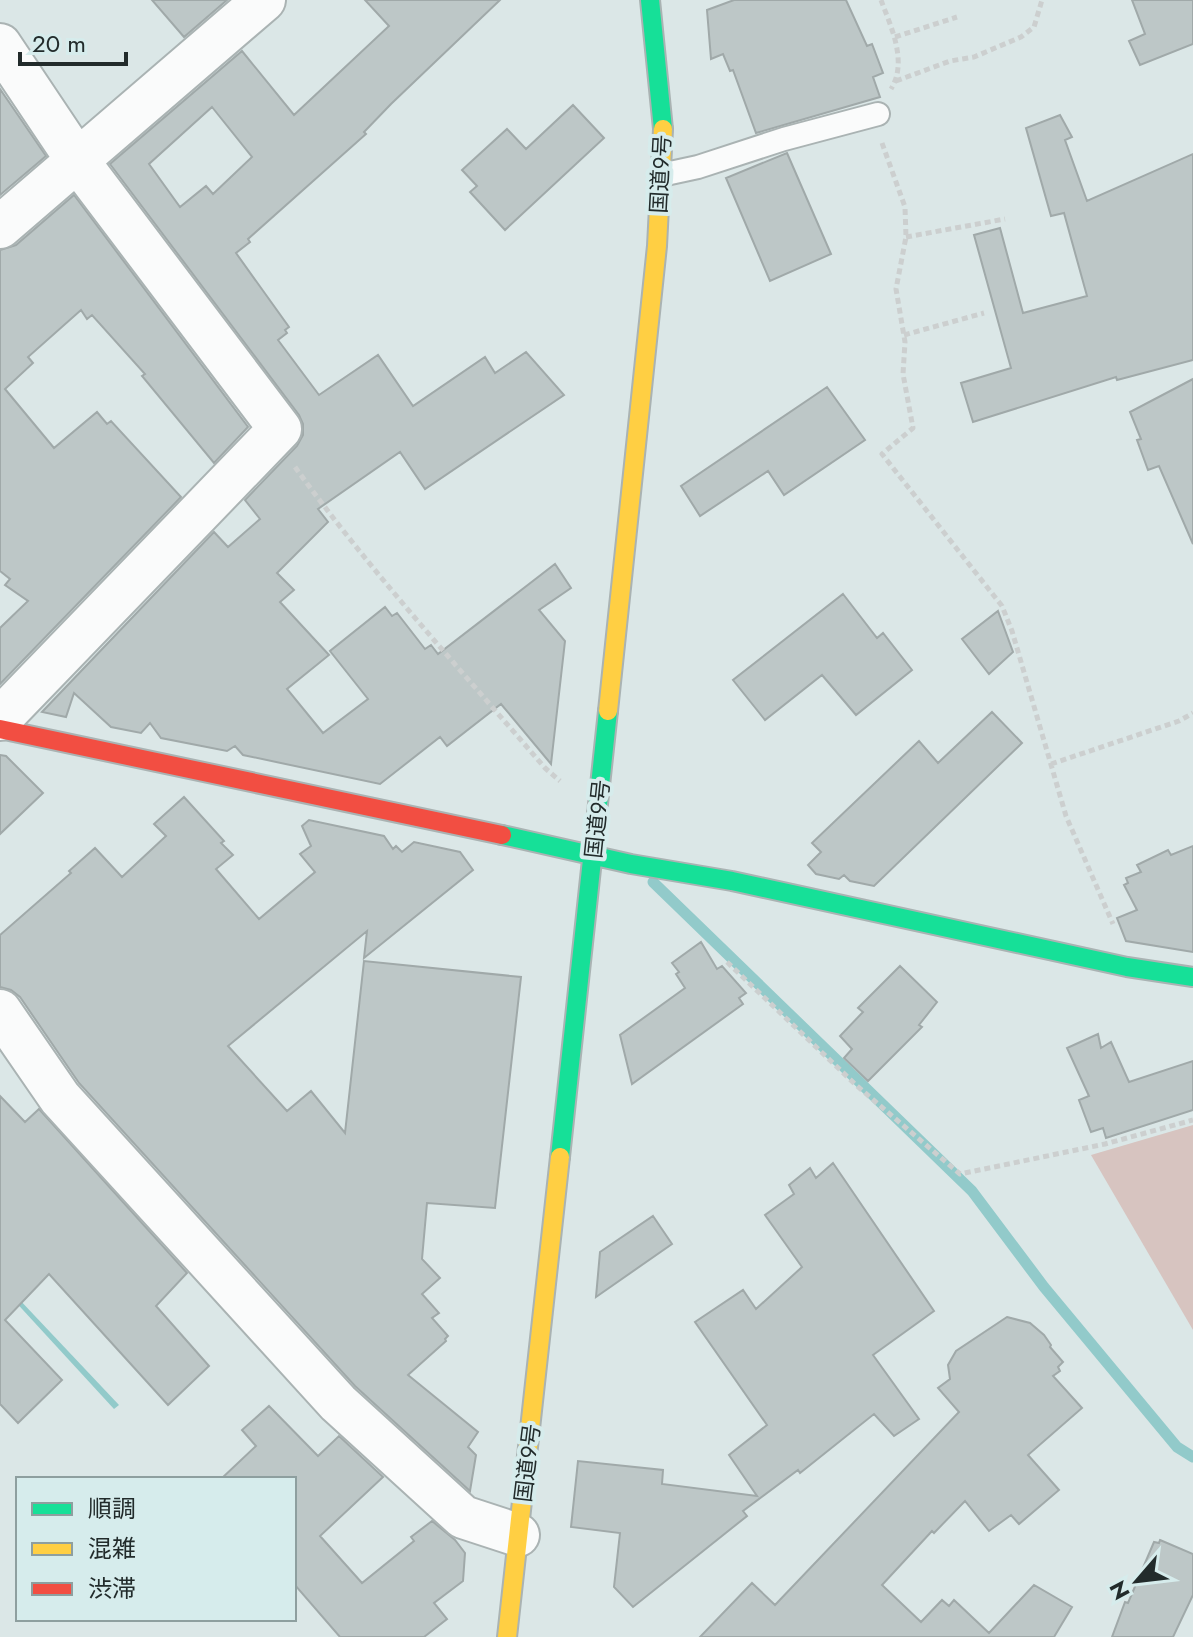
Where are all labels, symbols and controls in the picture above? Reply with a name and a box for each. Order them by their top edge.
scale bar [20,16,126,66]
text: 20 m [32,26,86,61]
street label: 国道9号 [642,134,678,214]
street label: 国道9号 [577,778,617,860]
street label: 国道9号 [506,1422,548,1504]
legend [16,1477,296,1621]
text: 順調 [88,1491,136,1526]
text: 混雑 [88,1531,136,1566]
north arrow [1097,1541,1177,1621]
text: 渋滞 [88,1571,136,1606]
text: N [1101,1575,1138,1606]

